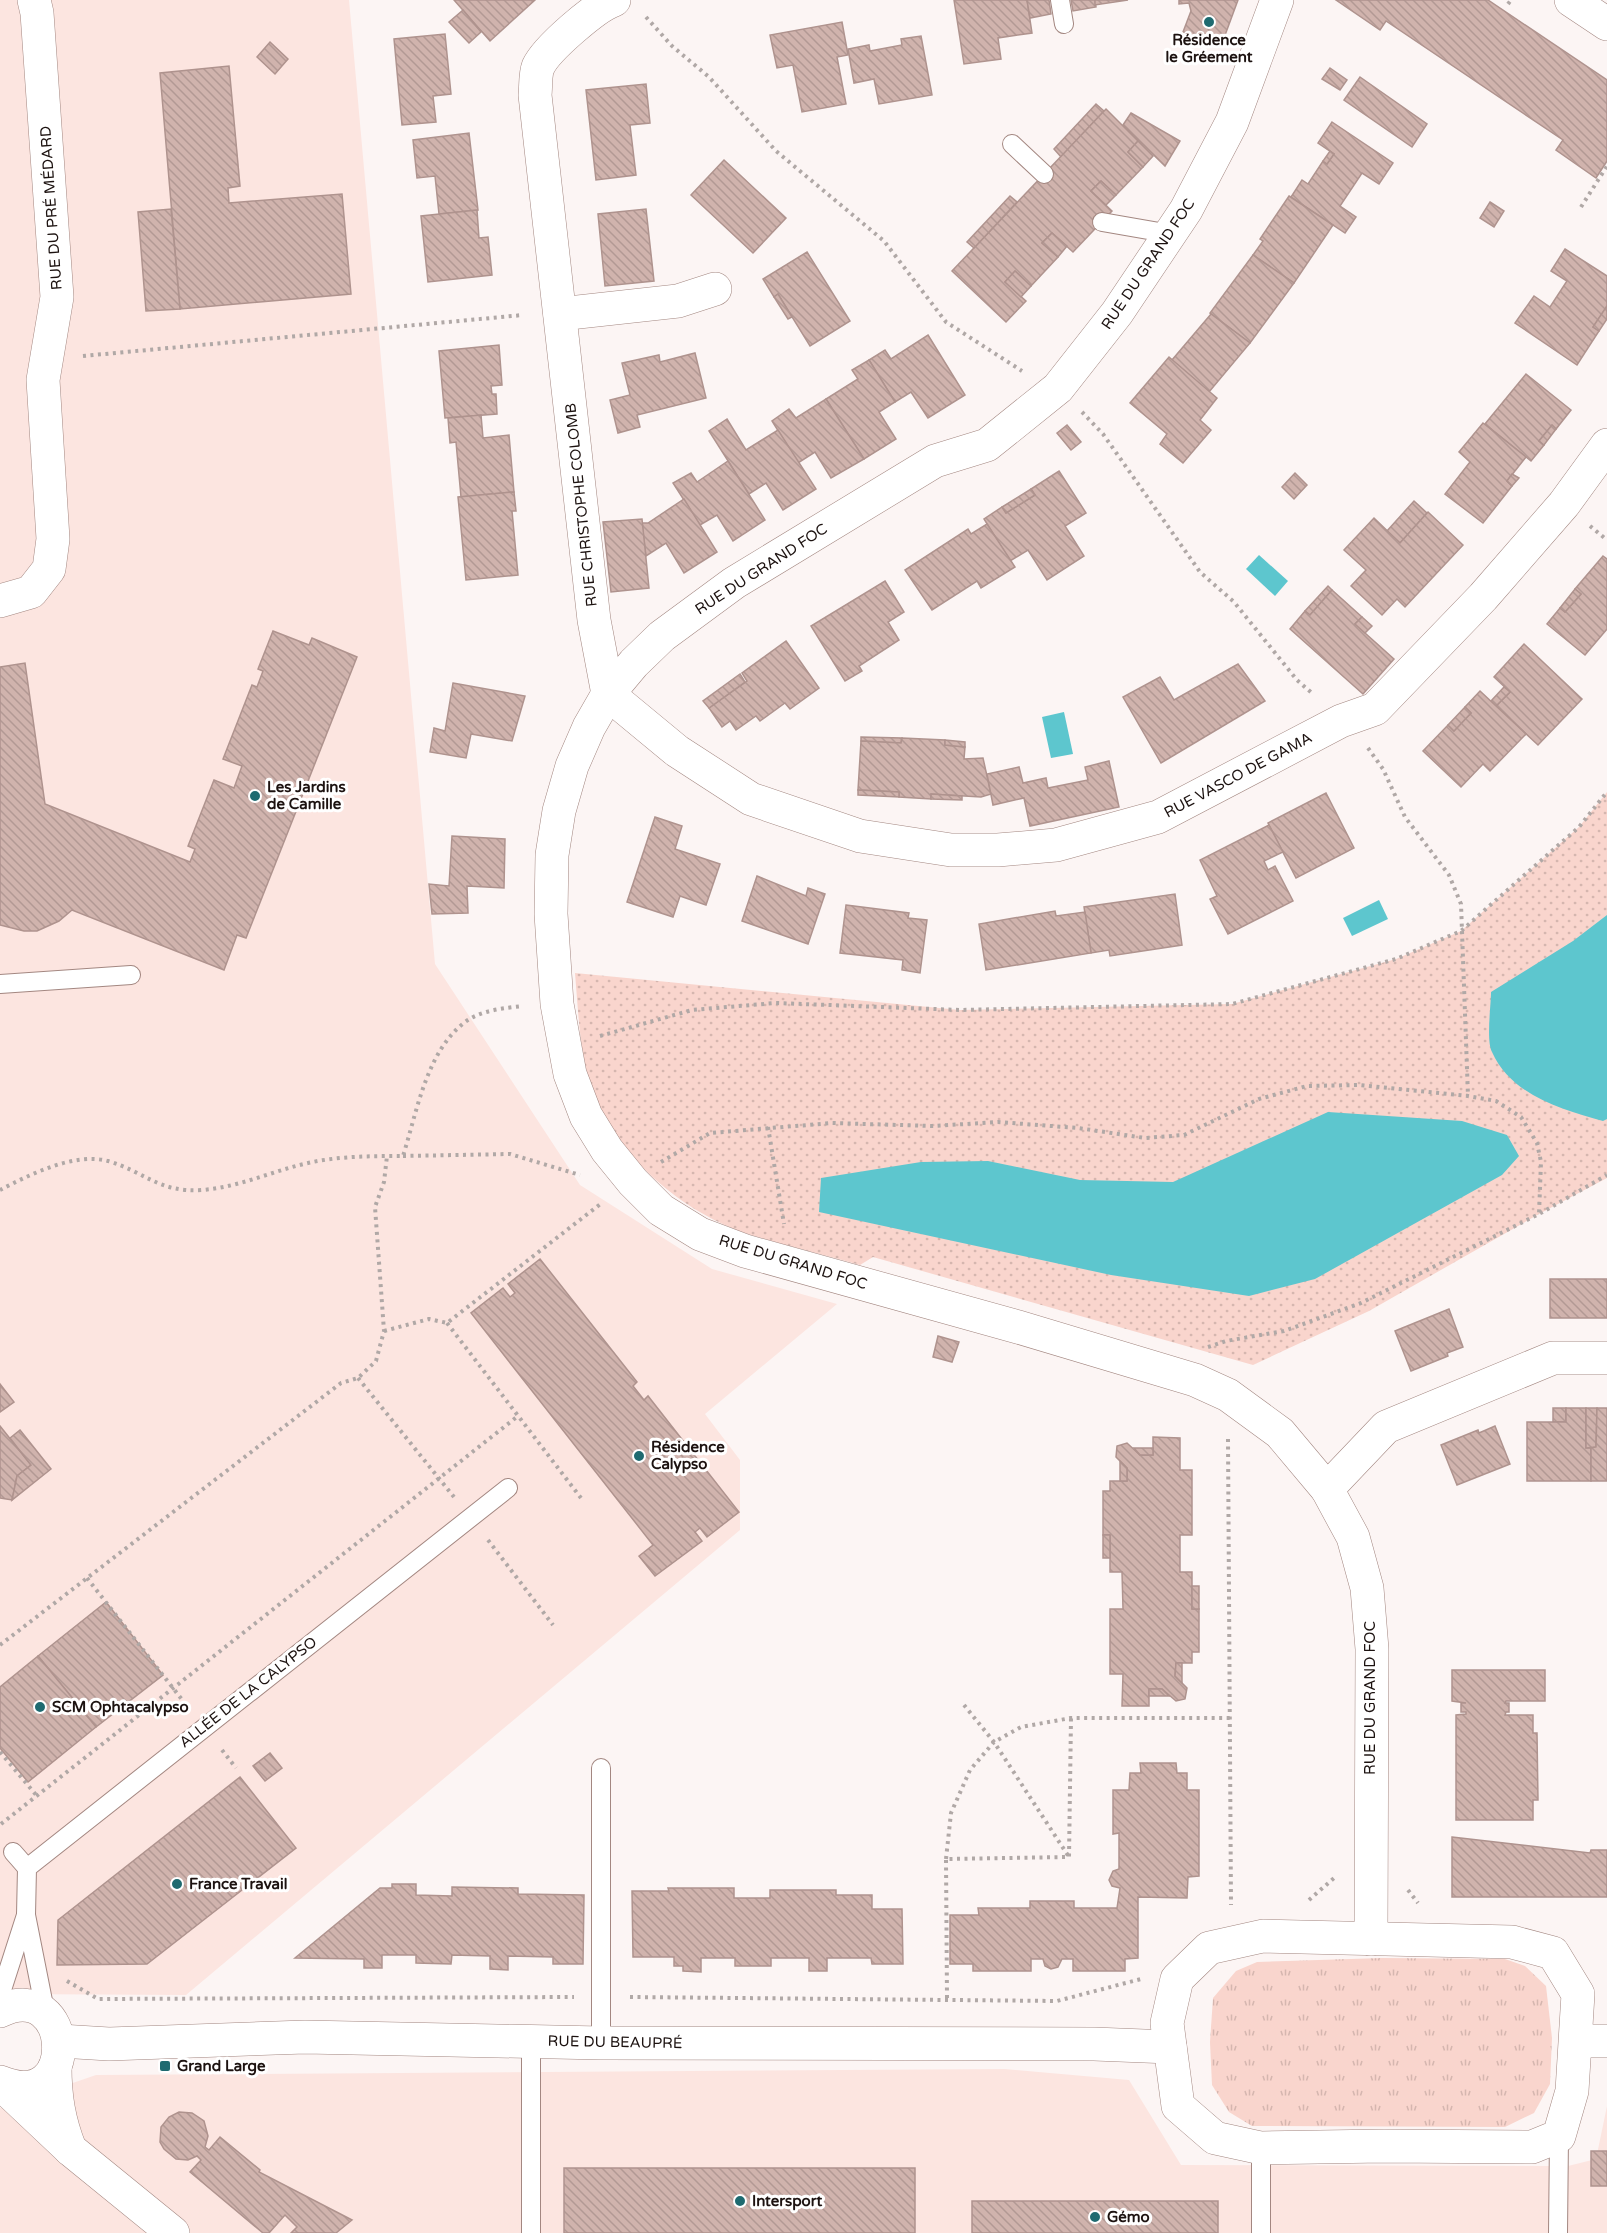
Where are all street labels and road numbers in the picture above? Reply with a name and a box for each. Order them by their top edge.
street label: RUE DU PRÉ MÉDARD [36,125,66,291]
street label: RUE DU GRAND FOC [1098,195,1198,333]
street label: RUE CHRISTOPHE COLOMB [561,402,601,608]
street label: RUE DU GRAND FOC [692,520,830,618]
street label: RUE VASCO DE GAMA [1161,728,1315,822]
street label: RUE DU GRAND FOC [717,1231,869,1293]
street label: RUE DU GRAND FOC [1361,1621,1379,1775]
street label: ALLÉE DE LA CALYPSO [176,1633,320,1751]
street label: RUE DU BEAUPRÉ [548,2032,682,2052]

